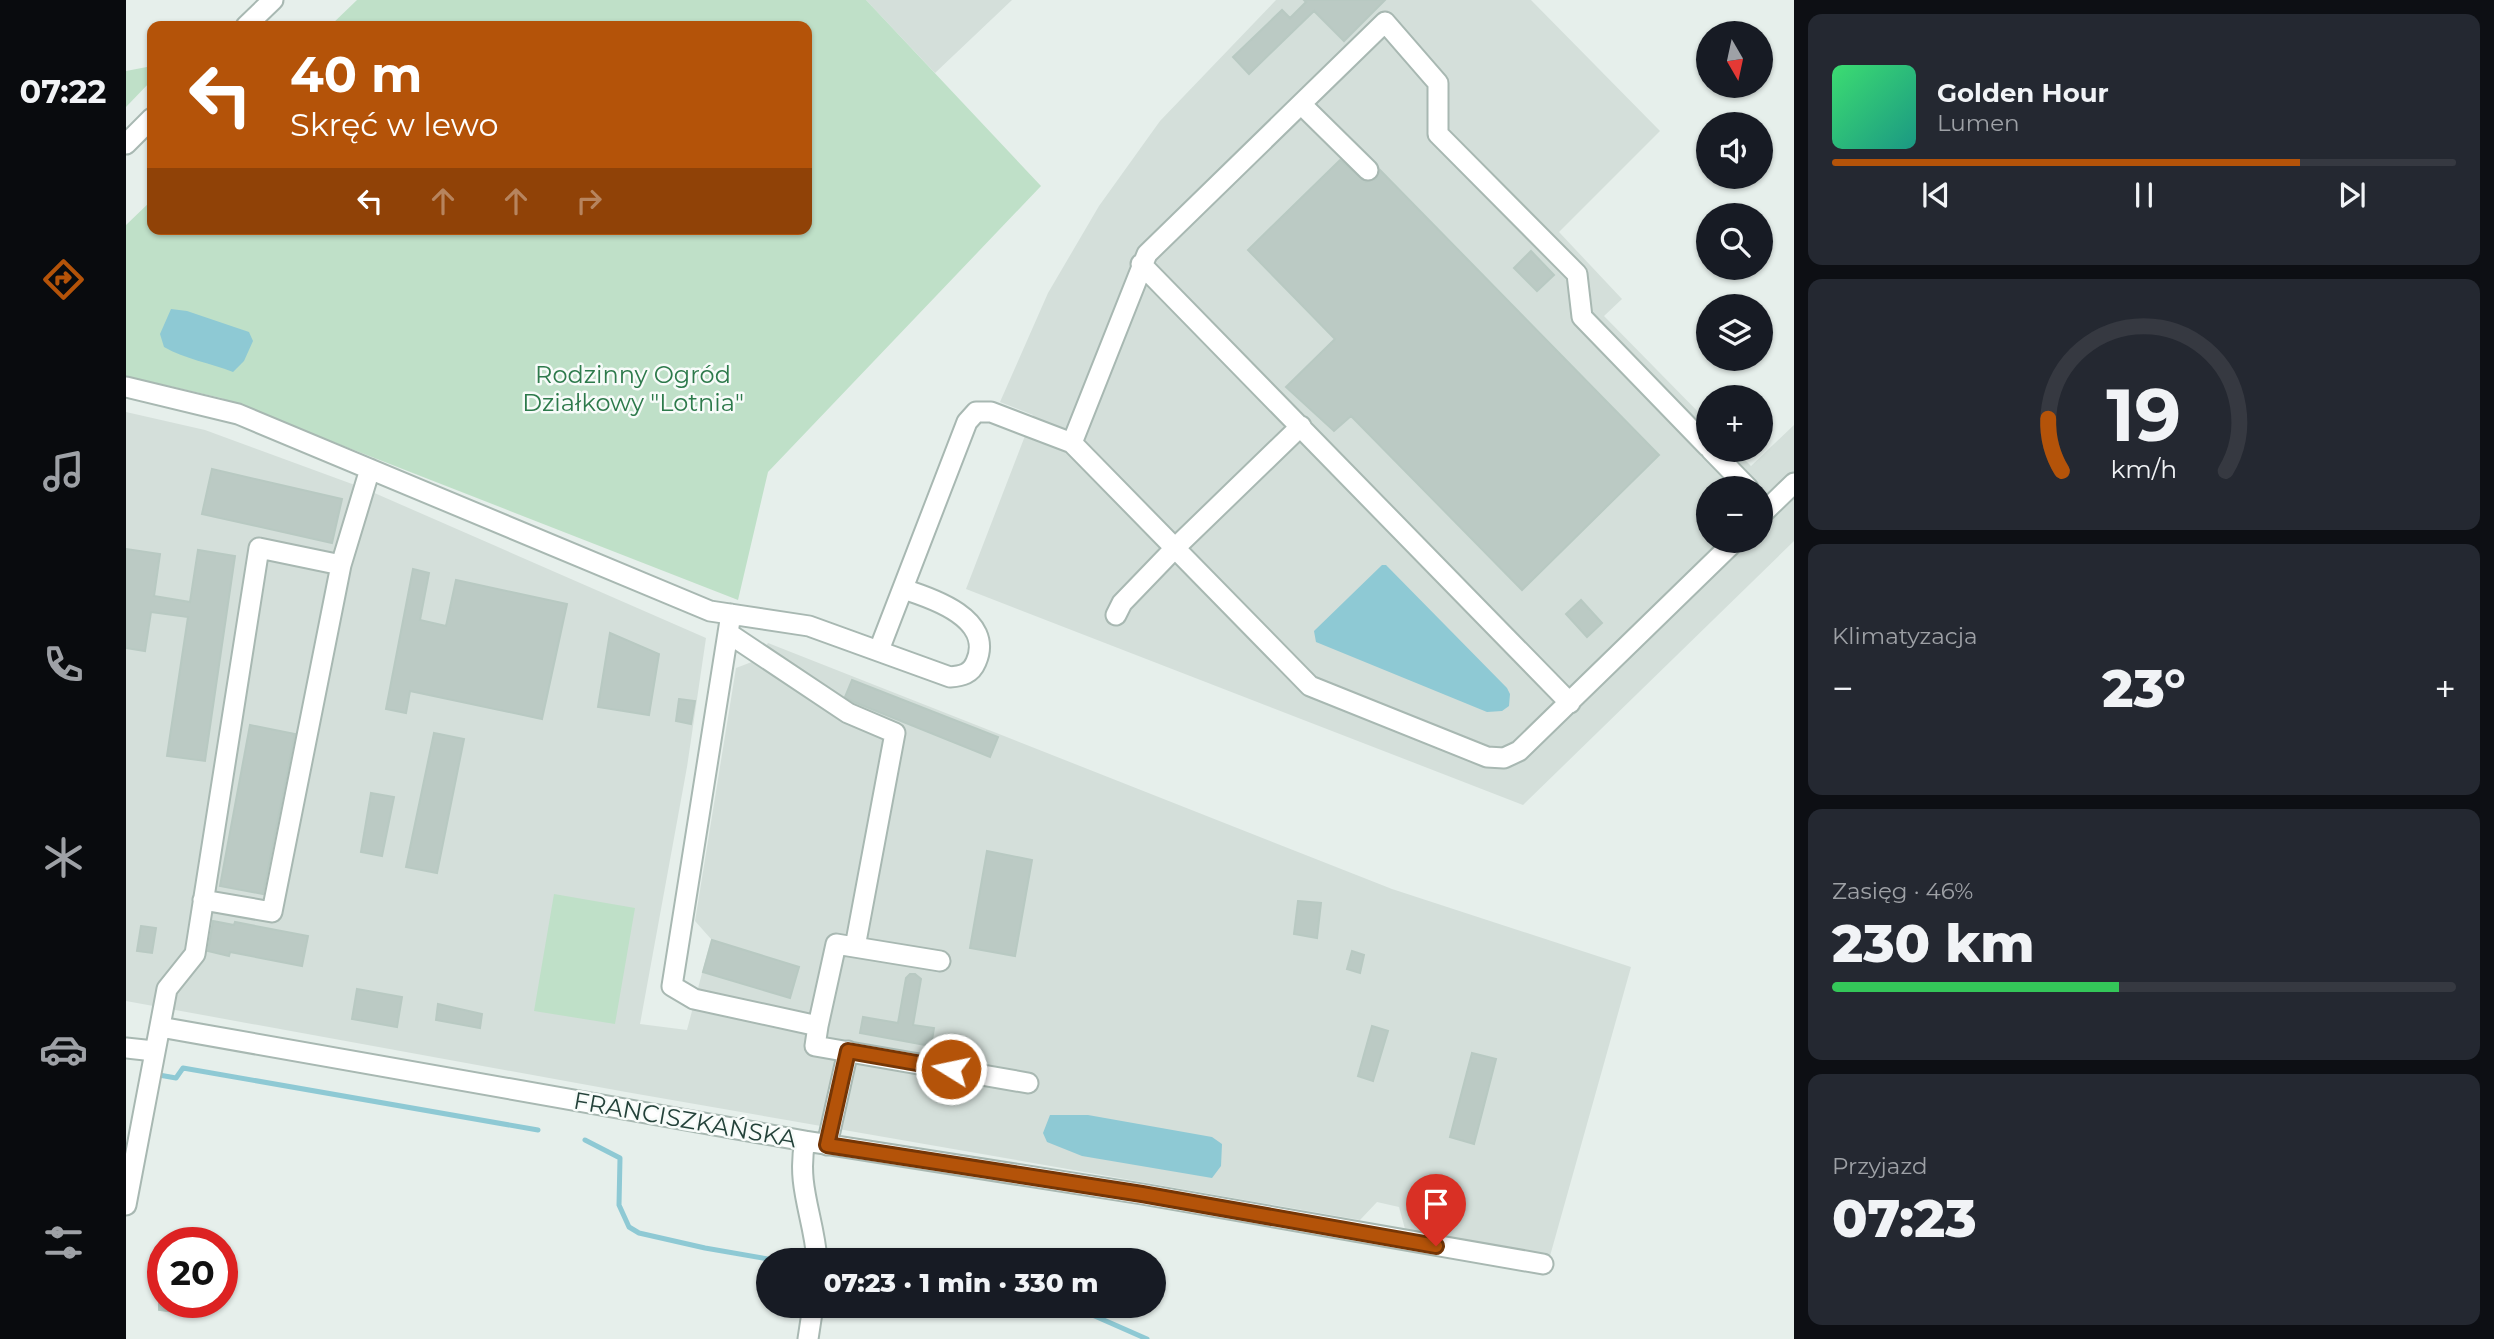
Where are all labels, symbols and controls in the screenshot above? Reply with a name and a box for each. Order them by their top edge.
north arrow [1696,21,1773,98]
map controls [1696,21,1773,553]
text: 40 m [290,45,422,104]
icon: left [175,49,266,140]
text: 07:22 [20,72,106,111]
text: Golden Hour [1937,77,2109,109]
text: Skręć w lewo [290,105,499,144]
text: Lumen [1937,109,2020,137]
button: sound [1696,112,1773,189]
icon: previous [1917,176,1955,214]
icon: pause [2125,176,2163,214]
icon: next [2333,176,2371,214]
icon: left [351,182,389,220]
icon: ahead [424,182,462,220]
icon: ahead [497,182,535,220]
icon: right [570,182,608,220]
button: search [1696,203,1773,280]
icon: directions [39,255,88,304]
button: layers [1696,294,1773,371]
park label: Rodzinny Ogród Działkowy "Lotnia" [522,360,744,417]
text: 19 [2107,371,2181,459]
button: + [1696,385,1773,462]
icon: music [39,447,88,496]
text: km/h [2111,453,2177,483]
button: − [1696,476,1773,553]
text: Klimatyzacja [1832,622,1978,650]
icon: phone [39,640,88,689]
text: 23° [2102,657,2186,720]
text: − [1832,665,1854,712]
text: + [2434,665,2456,712]
icon: climate [39,833,88,882]
text: Zasięg · 46% [1832,877,1973,905]
text: 230 km [1832,912,2035,975]
icon: car [39,1025,88,1074]
position arrow [914,1032,988,1106]
street label: FRANCISZKAŃSKA [572,1086,799,1153]
text: Przyjazd [1832,1152,1928,1180]
pin [1406,1174,1466,1246]
icon: arrive [1417,1185,1455,1223]
text: 07:23 [1832,1187,1977,1250]
icon: filters [39,1218,88,1267]
speed limit sign: 20 [147,1227,238,1318]
text: 07:23 · 1 min · 330 m [824,1267,1098,1299]

